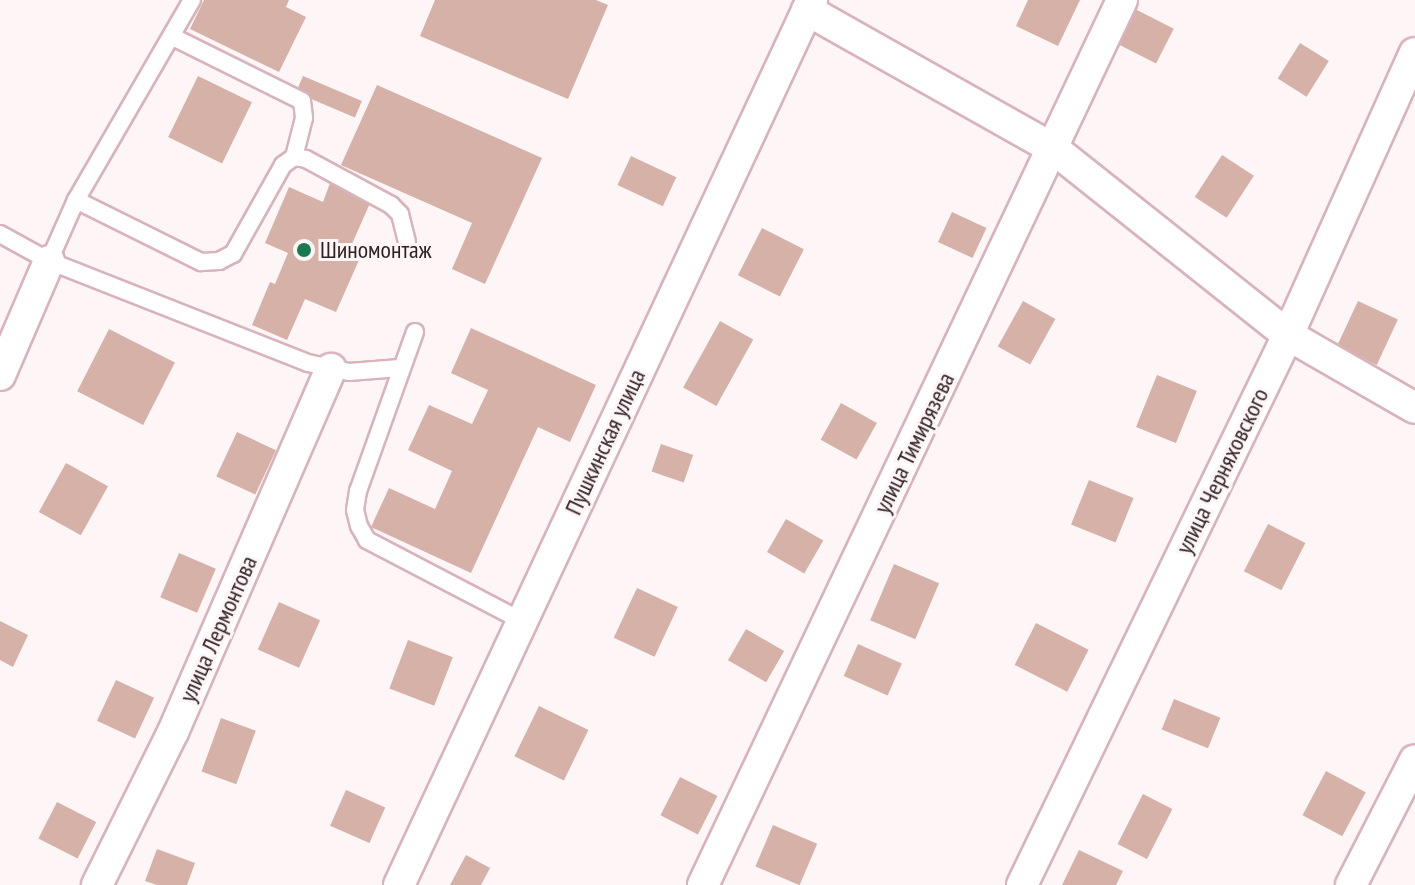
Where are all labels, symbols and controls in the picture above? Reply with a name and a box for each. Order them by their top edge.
place label: Шиномонтаж [320,236,432,264]
marker: Шиномонтаж [295,241,313,259]
street label: Пушкинская улица [559,365,651,519]
street label: улица Тимирязева [867,368,961,518]
street label: улица Черняховского [1169,383,1275,559]
street label: улица Лермонтова [173,551,263,707]

